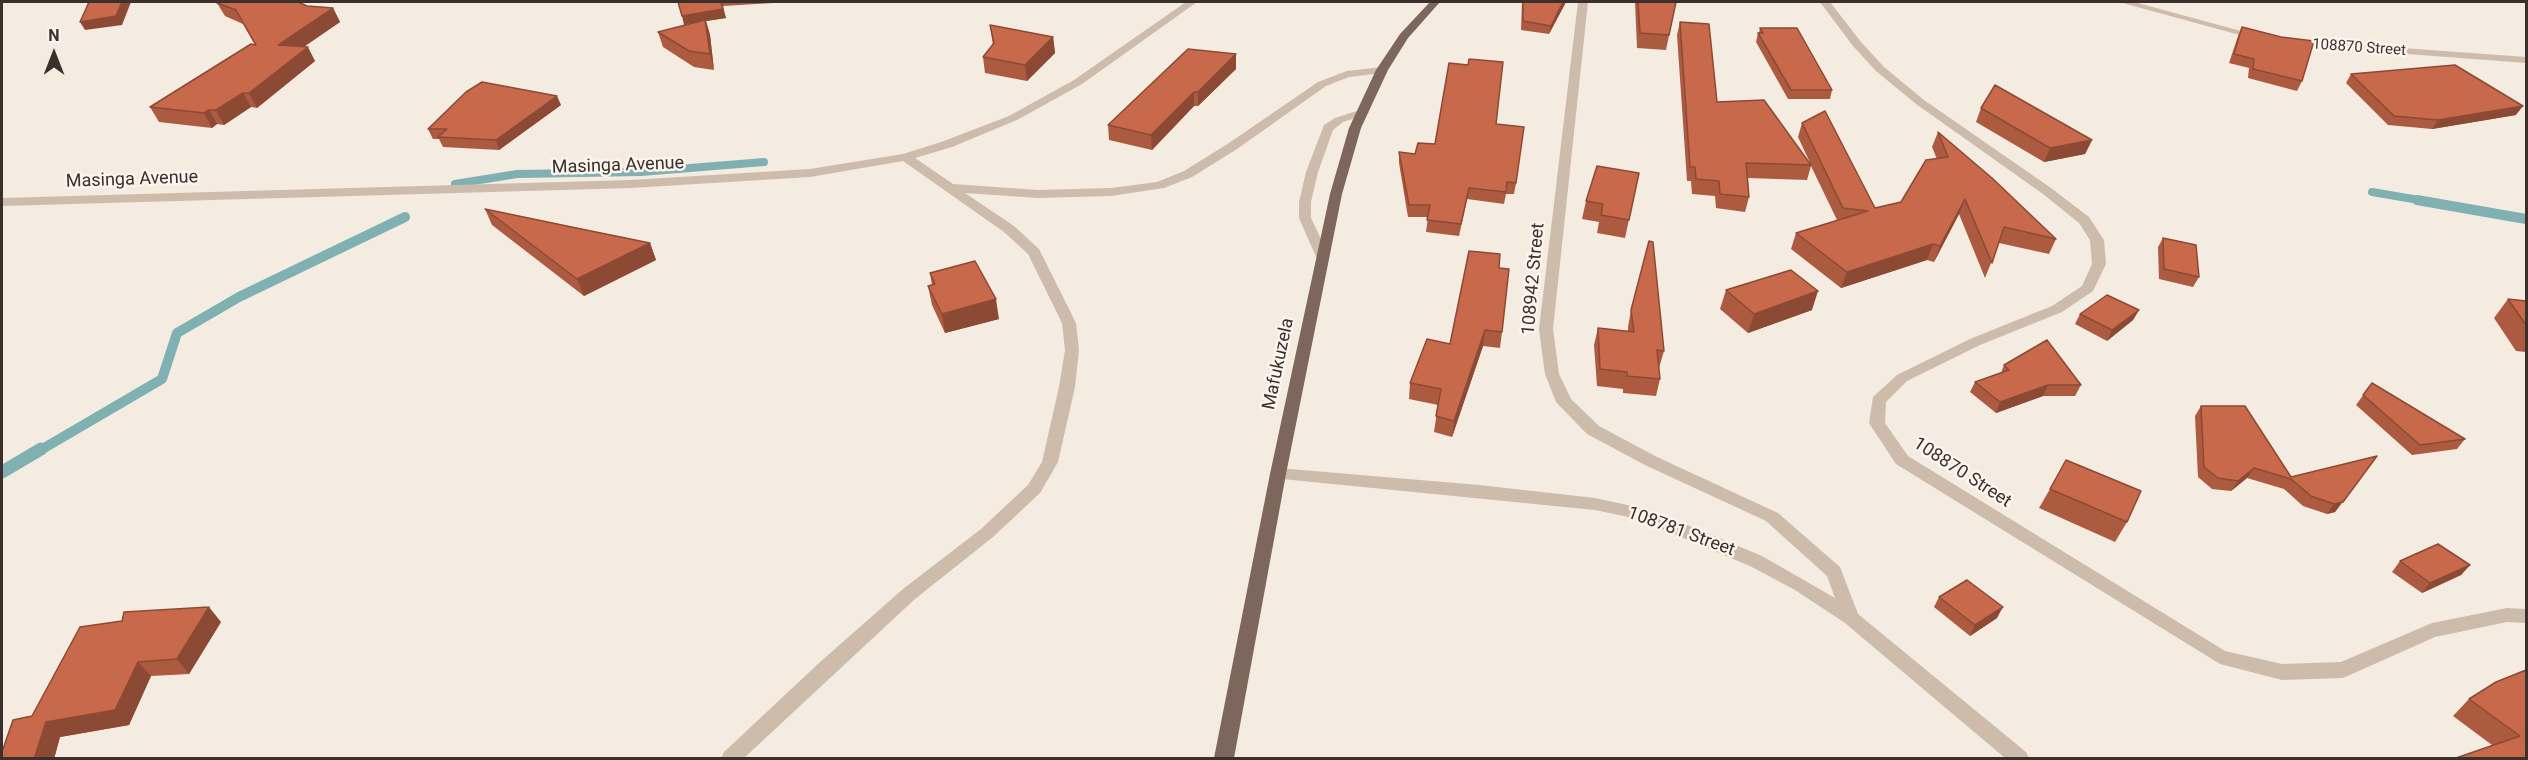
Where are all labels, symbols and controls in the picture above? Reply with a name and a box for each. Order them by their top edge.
north arrow [24,24,84,84]
text: N [48,26,60,45]
street label: 108870 Street [2312,36,2406,60]
street label: Masinga Avenue [551,153,685,179]
street label: Masinga Avenue [65,167,199,193]
street label: 108942 Street [1518,222,1550,336]
street label: Mafukuzela [1259,316,1299,412]
street label: 108870 Street [1909,433,2015,513]
street label: 108781 Street [1624,503,1738,561]

